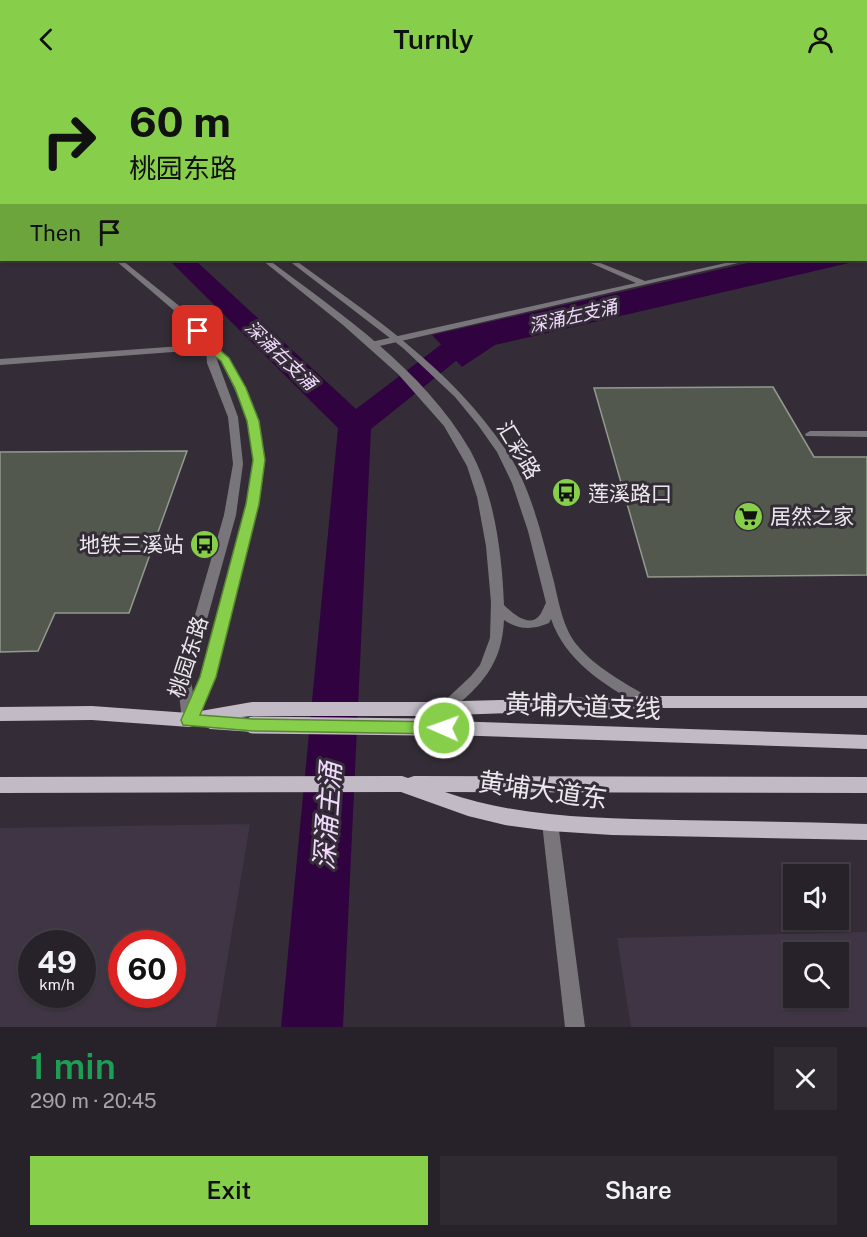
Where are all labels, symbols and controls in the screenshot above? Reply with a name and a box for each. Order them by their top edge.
icon: back [30,23,63,56]
text: Turnly [393,23,474,55]
icon: person [804,23,837,56]
text: 60 m [129,97,231,146]
icon: right [30,102,108,180]
text: 桃园东路 [129,152,237,184]
icon: arrive [93,216,126,249]
text: Then [30,220,81,246]
water label: 深涌左支涌 [527,295,621,336]
pin [172,305,223,356]
icon: arrive [181,314,214,347]
water label: 深涌右支涌 [241,316,322,395]
street label: 汇彩路 [492,417,546,483]
bus stop icon: 莲溪路口 [551,477,583,509]
place label: 莲溪路口 [588,481,672,506]
supermarket icon: 居然之家 [733,500,765,532]
place label: 居然之家 [770,504,854,529]
bus stop icon: 地铁三溪站 [189,528,221,560]
place label: 地铁三溪站 [79,532,184,557]
street label: 桃园东路 [163,613,213,701]
street label: 黄埔大道支线 [504,688,662,724]
position arrow [412,696,476,760]
water label: 深涌主涌 [307,758,347,871]
street label: 黄埔大道东 [476,766,610,814]
map controls [783,864,849,1008]
button: sound [783,864,849,930]
speed limit sign: 60 [108,930,186,1008]
button: search [783,942,849,1008]
text: 49 [37,944,77,980]
text: km/h [39,976,75,993]
text: 1 min [30,1045,116,1087]
button: close [774,1047,837,1110]
text: 290 m · 20:45 [30,1089,157,1113]
button: Exit [30,1156,428,1225]
button: Share [440,1156,837,1225]

